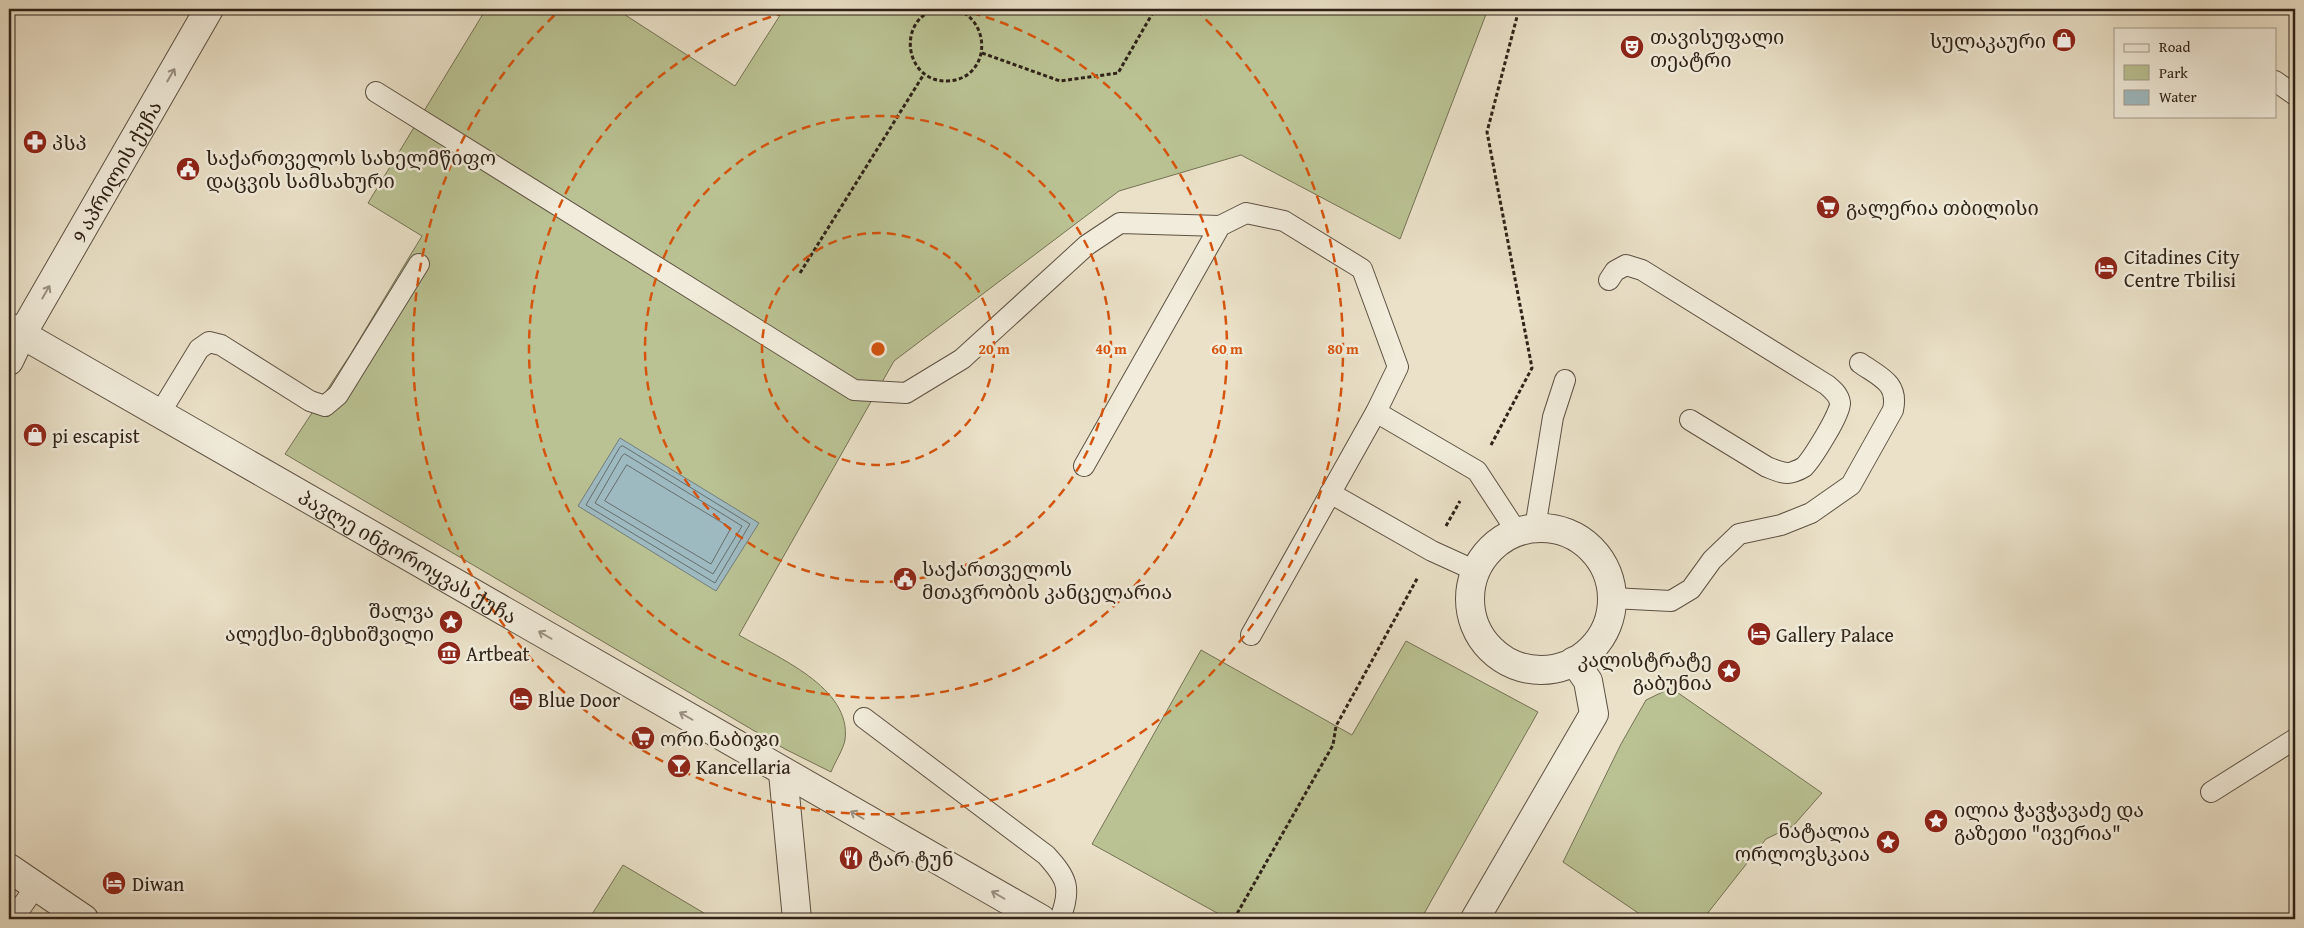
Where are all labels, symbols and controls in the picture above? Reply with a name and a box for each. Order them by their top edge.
place label: თავისუფალი თეატრი [1650,22,1784,74]
place label: სულაკაური [1930,26,2046,55]
shop icon: სულაკაური [2051,27,2077,53]
legend [2114,28,2276,118]
theatre icon: თავისუფალი თეატრი [1619,34,1645,60]
text: Road [2159,36,2190,57]
text: Park [2159,62,2188,83]
one-way arrow [167,68,176,83]
text: Water [2159,86,2197,107]
street label: 9 აპრილის ქუჩა [64,95,168,247]
place label: პსპ [52,128,87,157]
pharmacy icon: პსპ [22,129,48,155]
place label: საქართველოს სახელმწიფო დაცვის სამსახური [206,143,496,195]
public building icon: საქართველოს სახელმწიფო დაცვის სამსახური [175,156,201,182]
place label: გალერია თბილისი [1846,193,2039,222]
supermarket icon: გალერია თბილისი [1815,194,1841,220]
place label: Citadines City Centre Tbilisi [2124,242,2240,294]
hotel icon: Citadines City Centre Tbilisi [2093,255,2119,281]
one-way arrow [42,285,52,300]
text: 20 m [978,338,1010,359]
text: 40 m [1095,338,1127,359]
text: 60 m [1211,338,1243,359]
text: 80 m [1327,338,1359,359]
centre of rings [869,340,887,358]
place label: pi escapist [52,421,140,450]
shop icon: pi escapist [22,422,48,448]
street label: პავლე ინგოროყვას ქუჩა [293,482,523,630]
place label: საქართველოს მთავრობის კანცელარია [922,554,1172,606]
public building icon: საქართველოს მთავრობის კანცელარია [892,566,918,592]
place label: შალვა ალექსი-მესხიშვილი [225,596,434,648]
place icon: შალვა ალექსი-მესხიშვილი [438,609,464,635]
place label: Gallery Palace [1776,620,1894,649]
hotel icon: Gallery Palace [1746,621,1772,647]
one-way arrow [539,630,553,640]
place label: Artbeat [466,639,530,668]
museum icon: Artbeat [436,640,462,666]
place label: კალისტრატე გაბუნია [1578,645,1712,697]
place icon: კალისტრატე გაბუნია [1716,658,1742,684]
place label: Blue Door [538,685,620,714]
hotel icon: Blue Door [508,686,534,712]
one-way arrow [679,711,693,721]
place label: ორი ნაბიჯი [660,724,780,753]
supermarket icon: ორი ნაბიჯი [630,725,656,751]
place label: Kancellaria [696,752,791,781]
bar icon: Kancellaria [666,753,692,779]
place label: ილია ჭავჭავაძე და გაზეთი "ივერია" [1954,795,2144,847]
place icon: ილია ჭავჭავაძე და გაზეთი "ივერია" [1923,808,1949,834]
one-way arrow [851,809,865,819]
place label: ნატალია ორლოვსკაია [1735,816,1870,868]
place icon: ნატალია ორლოვსკაია [1875,829,1901,855]
place label: ტარ ტუნ [868,844,954,873]
restaurant icon: ტარ ტუნ [838,845,864,871]
place label: Diwan [132,869,184,898]
hotel icon: Diwan [101,870,127,896]
one-way arrow [991,890,1006,900]

